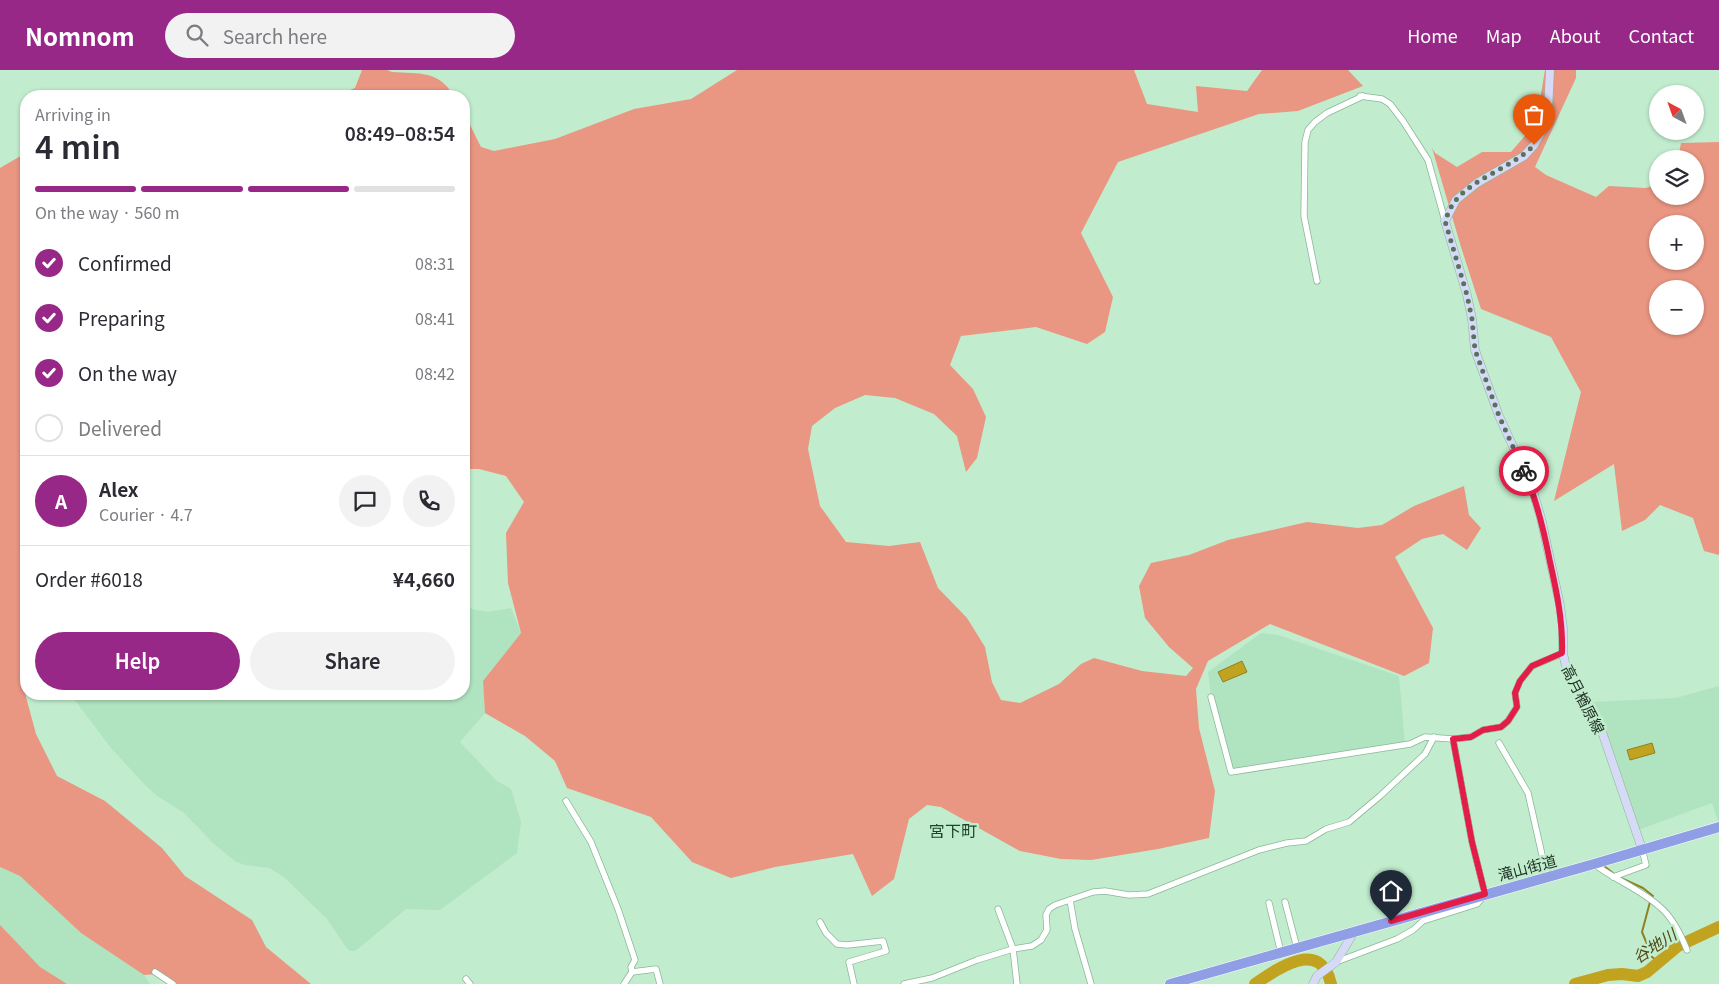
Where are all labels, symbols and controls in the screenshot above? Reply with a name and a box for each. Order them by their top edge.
search box [165,13,515,58]
text: Nomnom [25,18,135,53]
icon: search [183,21,211,49]
text: Search here [223,22,327,49]
text: Home [1407,22,1458,48]
text: Map [1486,22,1522,48]
text: About [1550,22,1600,48]
text: Contact [1628,22,1694,48]
north arrow [1649,85,1704,140]
map controls [1649,85,1704,335]
pin [1513,94,1555,145]
icon: bag [1520,101,1548,129]
text: Arriving in [35,102,111,126]
text: 08:49–08:54 [345,119,455,146]
text: 4 min [35,122,121,168]
button: layers [1649,150,1704,205]
text: On the way · 560 m [35,200,180,224]
button: + [1649,215,1704,270]
icon: check [35,249,63,277]
text: Confirmed [78,249,172,276]
text: 08:31 [415,251,455,275]
button: − [1649,280,1704,335]
icon: check [35,304,63,332]
text: Preparing [78,304,165,331]
text: 08:41 [415,306,455,330]
icon: check [35,359,63,387]
text: On the way [78,359,177,386]
text: 08:42 [415,361,455,385]
text: Delivered [78,414,162,441]
courier [1499,446,1549,496]
icon: bike [1510,457,1538,485]
text: Alex [99,475,138,502]
button: chat [339,475,391,527]
button: phone [403,475,455,527]
text: A [55,487,67,514]
text: Courier · 4.7 [99,502,193,526]
text: Order #6018 [35,565,143,592]
text: ¥4,660 [393,565,455,592]
button: Help [35,632,240,690]
button: Share [250,632,455,690]
street label: 高月楢原線 [1558,661,1610,737]
district label: 宮下町 [929,818,977,842]
street label: 滝山街道 [1495,849,1559,885]
pin [1370,870,1412,921]
icon: home [1377,877,1405,905]
water label: 谷地川 [1627,921,1682,968]

